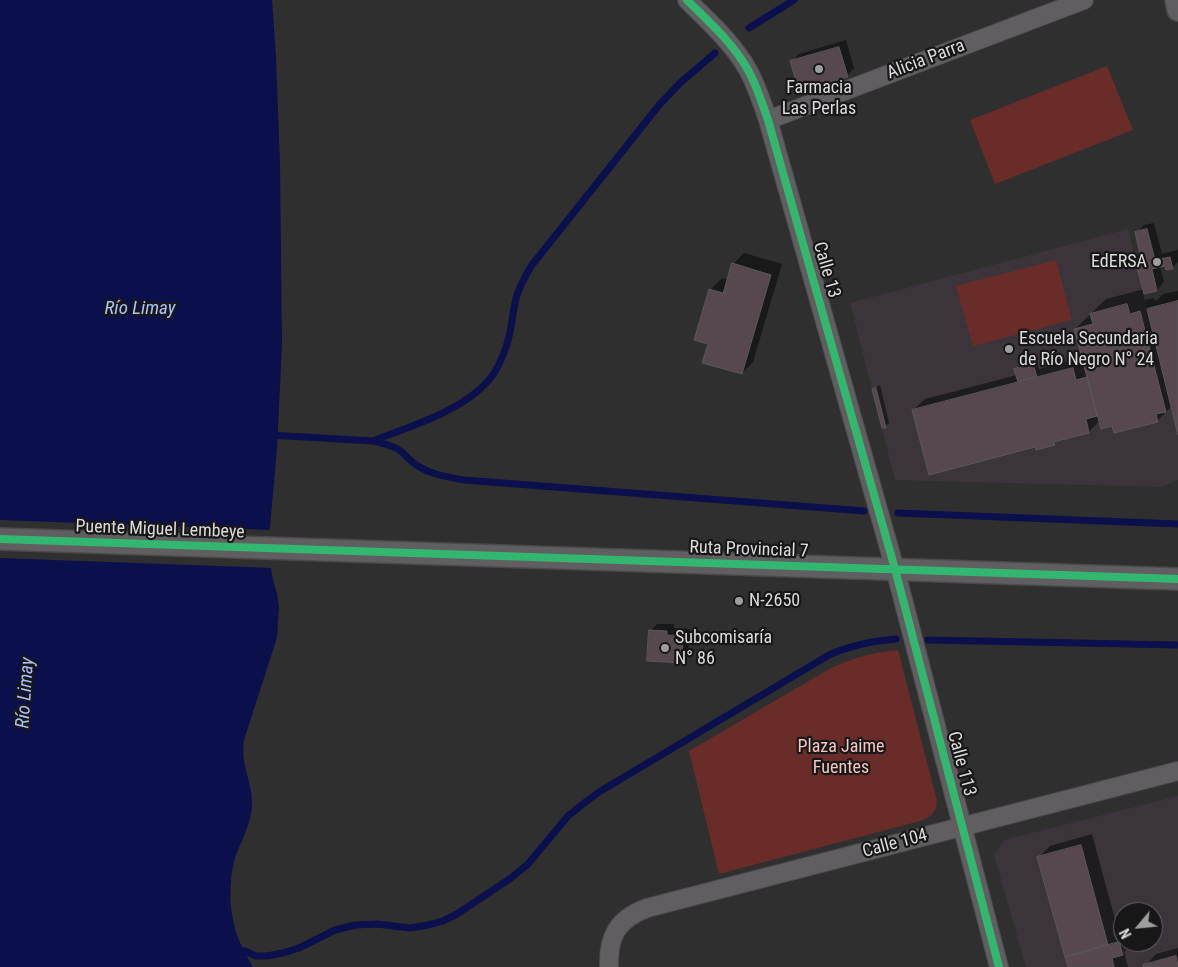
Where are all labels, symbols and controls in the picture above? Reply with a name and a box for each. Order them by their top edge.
street label: Alicia Parra [884,35,968,85]
marker: Farmacia Las Perlas [813,63,825,75]
place label: Farmacia Las Perlas [782,77,856,120]
street label: Calle 13 [808,239,844,301]
place label: EdERSA [1091,251,1147,273]
marker: EdERSA [1151,256,1163,268]
water label: Río Limay [105,298,175,320]
place label: Escuela Secundaria de Río Negro N° 24 [1019,328,1158,370]
marker: Escuela Secundaria de Río Negro N° 24 [1003,343,1015,355]
street label: Puente Miguel Lembeye [75,516,245,544]
street label: Ruta Provincial 7 [689,537,809,563]
place label: N-2650 [749,590,800,612]
marker: N-2650 [733,595,745,607]
place label: Subcomisaría N° 86 [675,627,772,670]
marker: Subcomisaría N° 86 [659,642,671,654]
water label: Río Limay [12,657,40,729]
street label: Calle 113 [942,729,980,799]
park label: Plaza Jaime Fuentes [798,736,884,779]
street label: Calle 104 [860,825,930,863]
north arrow [1113,902,1163,952]
text: N [1117,926,1135,941]

